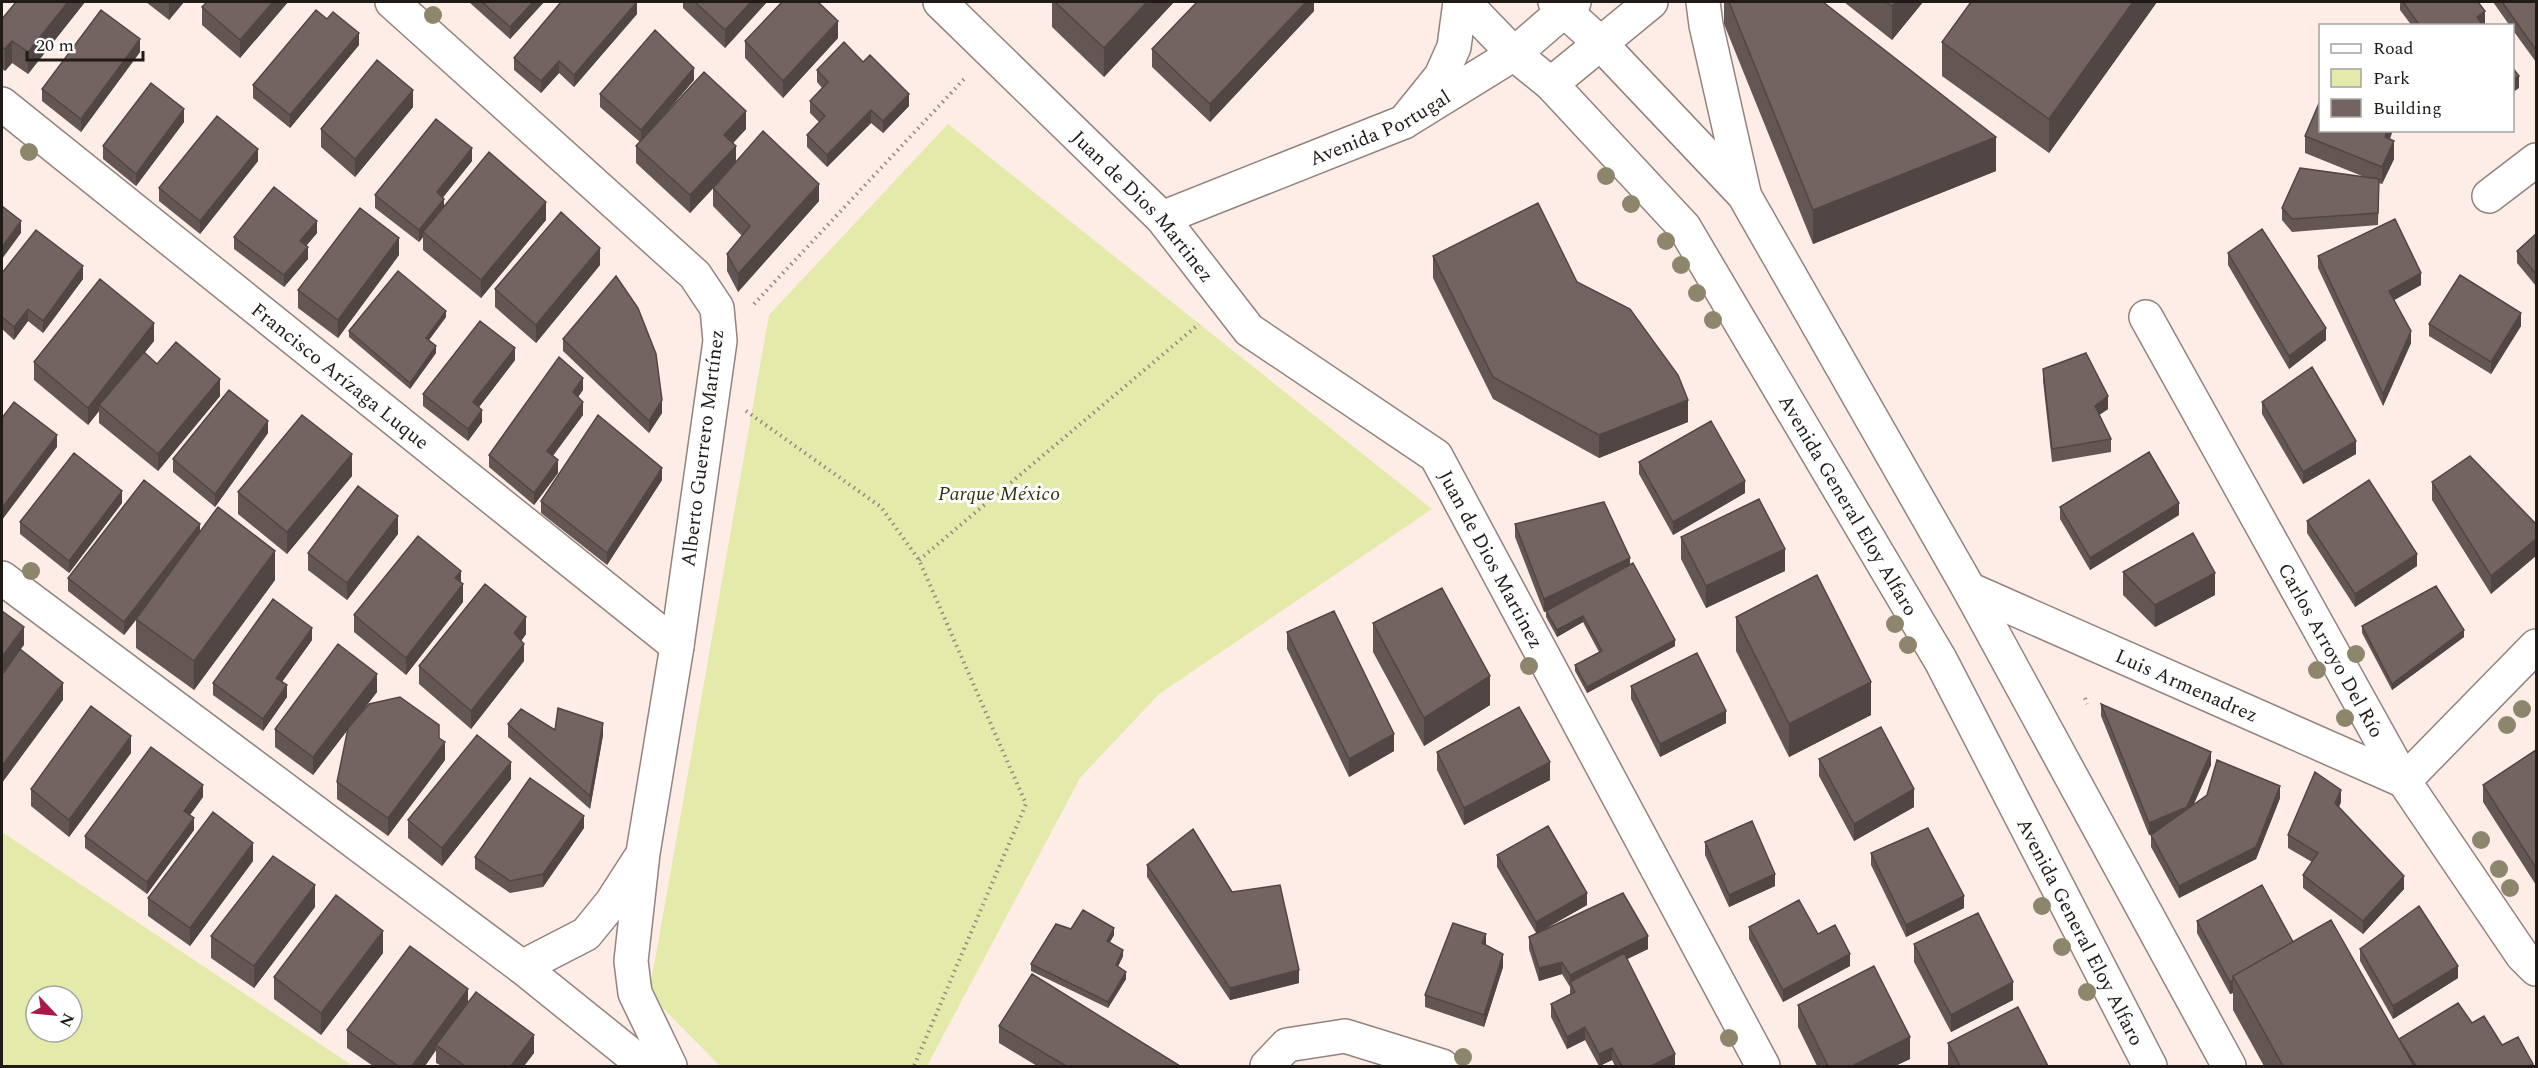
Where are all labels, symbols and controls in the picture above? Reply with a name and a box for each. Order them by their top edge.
scale bar [27,24,142,62]
legend [2319,24,2514,132]
text: 20 m [36,32,74,59]
text: Road [2373,35,2414,62]
text: Park [2373,65,2410,92]
street label: Avenida Portugal [1305,83,1457,174]
text: Building [2373,95,2442,122]
street label: Juan de Dios Martinez [1064,124,1221,289]
street label: Francisco Arízaga Luque [244,296,435,457]
street label: Alberto Guerrero Martínez [674,328,732,569]
street label: Avenida General Eloy Alfaro [1770,389,1925,622]
street label: Juan de Dios Martinez [1430,465,1551,654]
park label: Parque México [938,479,1060,509]
street label: Carlos Arroyo Del Río [2270,557,2391,743]
street label: Luis Armenadrez [2110,641,2263,731]
street label: Avenida General Eloy Alfaro [2008,813,2151,1051]
north arrow [24,984,84,1044]
text: N [53,1009,80,1031]

